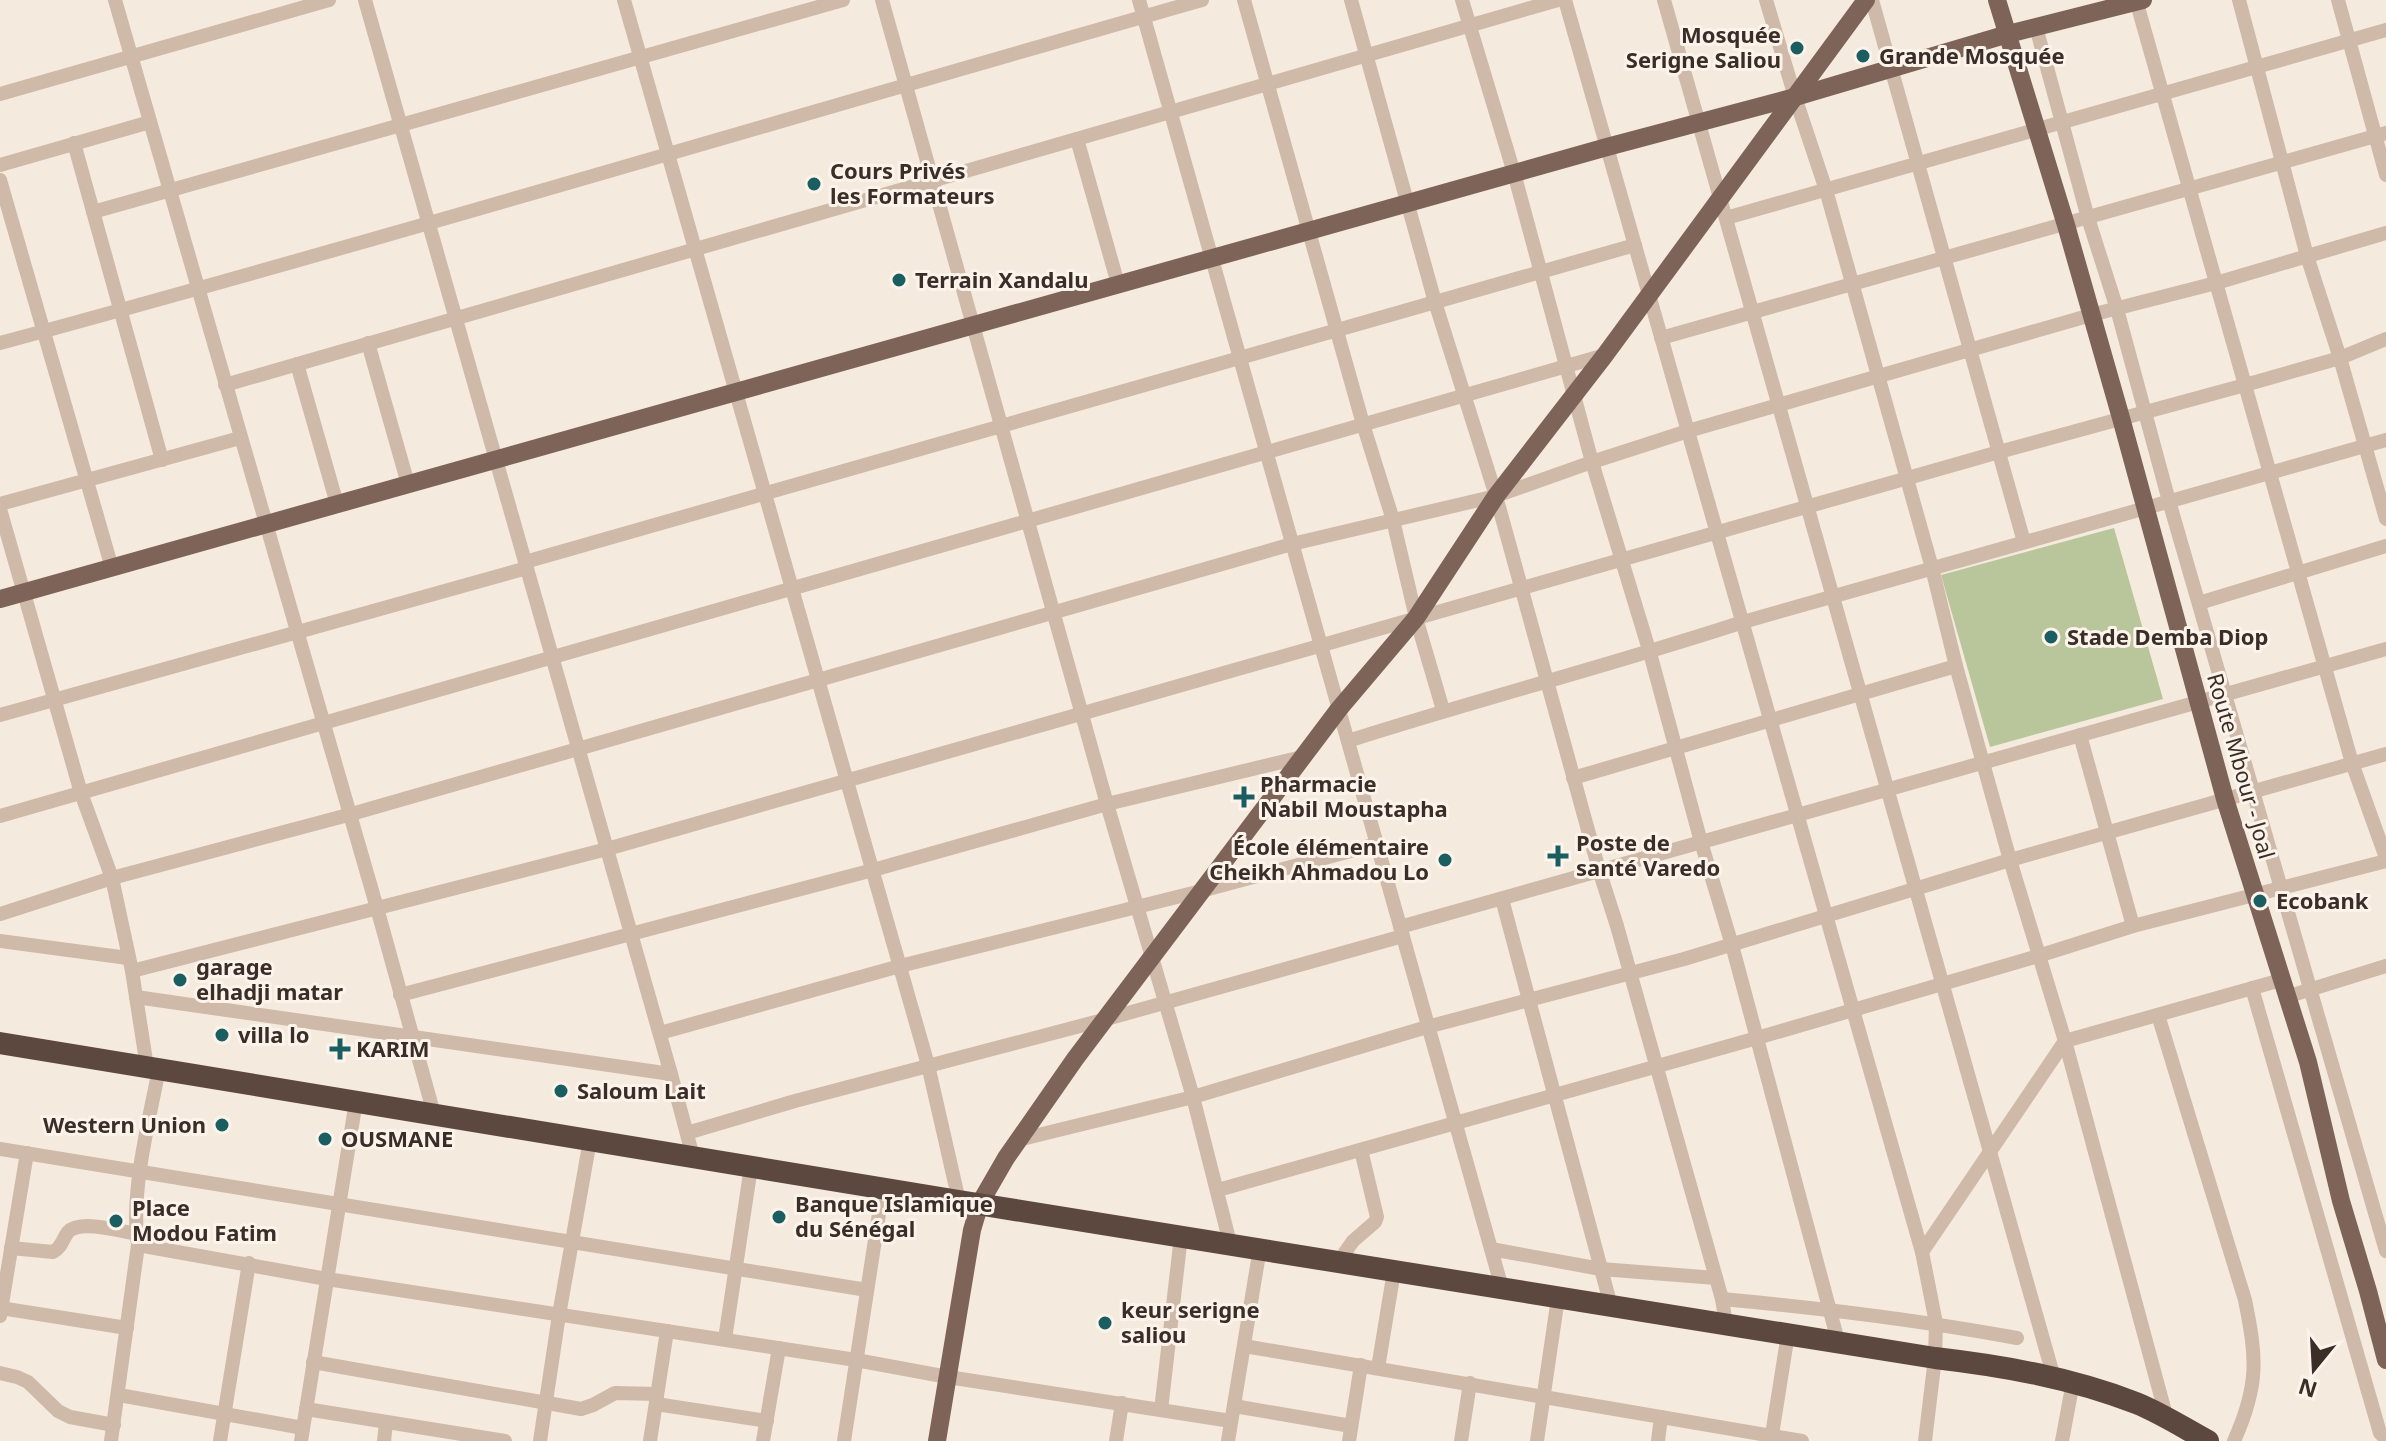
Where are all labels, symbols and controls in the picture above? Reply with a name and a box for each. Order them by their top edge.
place label: Mosquée Serigne Saliou [1626,19,1781,74]
marker: Mosquée Serigne Saliou [1788,39,1806,57]
place label: Grande Mosquée [1879,40,2065,70]
marker: Grande Mosquée [1854,47,1872,65]
place label: Cours Privés les Formateurs [830,155,995,210]
marker: Cours Privés les Formateurs [805,175,823,193]
place label: Terrain Xandalu [915,264,1088,294]
marker: Terrain Xandalu [890,271,908,289]
place label: Stade Demba Diop [2067,621,2268,651]
marker: Stade Demba Diop [2042,628,2060,646]
street label: Route Mbour - Joal [2201,669,2283,862]
place label: Pharmacie Nabil Moustapha [1260,768,1448,823]
marker: Pharmacie Nabil Moustapha [1235,788,1253,806]
place label: Poste de santé Varedo [1576,827,1720,882]
place label: École élémentaire Cheikh Ahmadou Lo [1209,831,1429,886]
marker: Poste de santé Varedo [1547,845,1569,867]
marker: École élémentaire Cheikh Ahmadou Lo [1436,851,1454,869]
place label: Ecobank [2276,885,2369,915]
marker: Ecobank [2251,892,2269,910]
place label: garage elhadji matar [196,951,343,1006]
marker: garage elhadji matar [171,971,189,989]
place label: villa lo [238,1019,309,1049]
marker: villa lo [213,1026,231,1044]
place label: KARIM [356,1033,430,1063]
marker: KARIM [331,1040,349,1058]
place label: Saloum Lait [577,1075,706,1105]
marker: Saloum Lait [552,1082,570,1100]
place label: Western Union [43,1109,206,1139]
marker: Western Union [213,1116,231,1134]
place label: OUSMANE [341,1123,453,1153]
marker: OUSMANE [316,1130,334,1148]
place label: Banque Islamique du Sénégal [795,1188,993,1243]
place label: Place Modou Fatim [132,1192,277,1247]
marker: Banque Islamique du Sénégal [770,1208,788,1226]
marker: Place Modou Fatim [107,1212,125,1230]
place label: keur serigne saliou [1121,1294,1260,1349]
marker: keur serigne saliou [1096,1314,1114,1332]
north arrow [2274,1329,2354,1409]
text: N [2294,1372,2321,1406]

